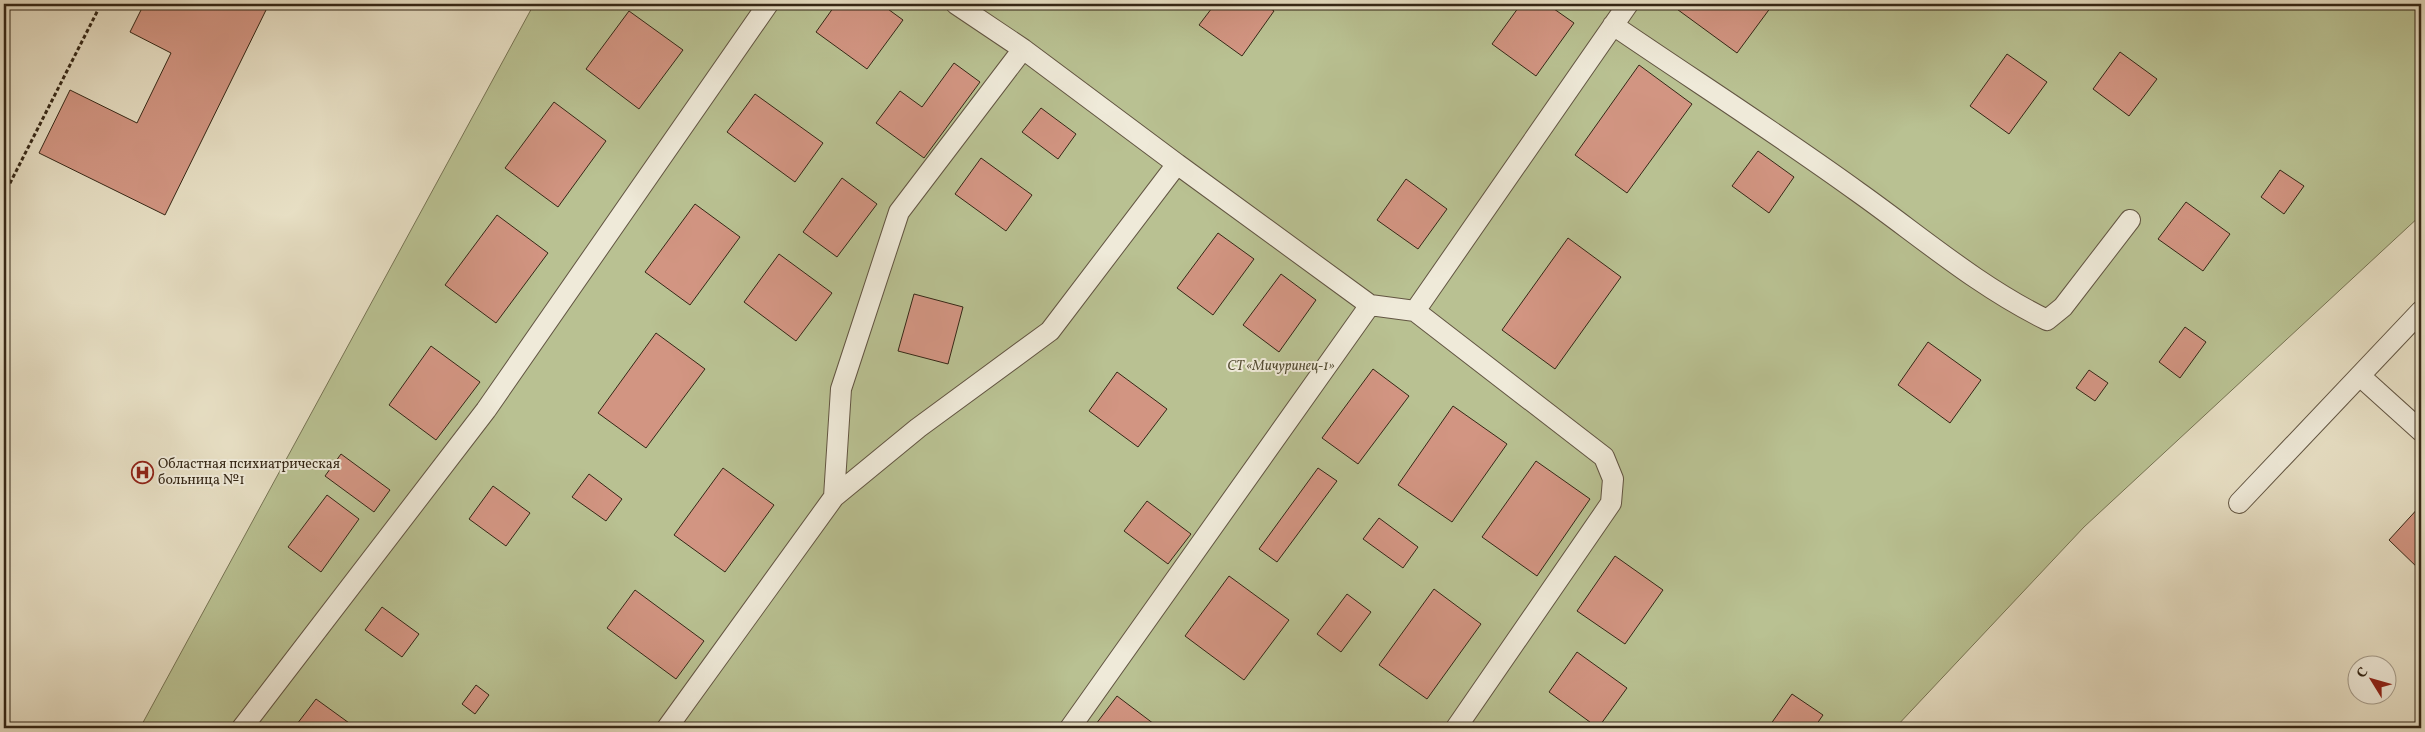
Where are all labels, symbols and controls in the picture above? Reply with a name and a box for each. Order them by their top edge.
park label: СТ «Мичуринец-1» [1227,357,1335,376]
place label: Областная психиатрическая больница №1 [158,455,340,490]
hospital icon: Областная психиатрическая больница №1 [130,460,154,484]
north arrow [2348,654,2398,704]
text: С [2353,664,2373,682]

